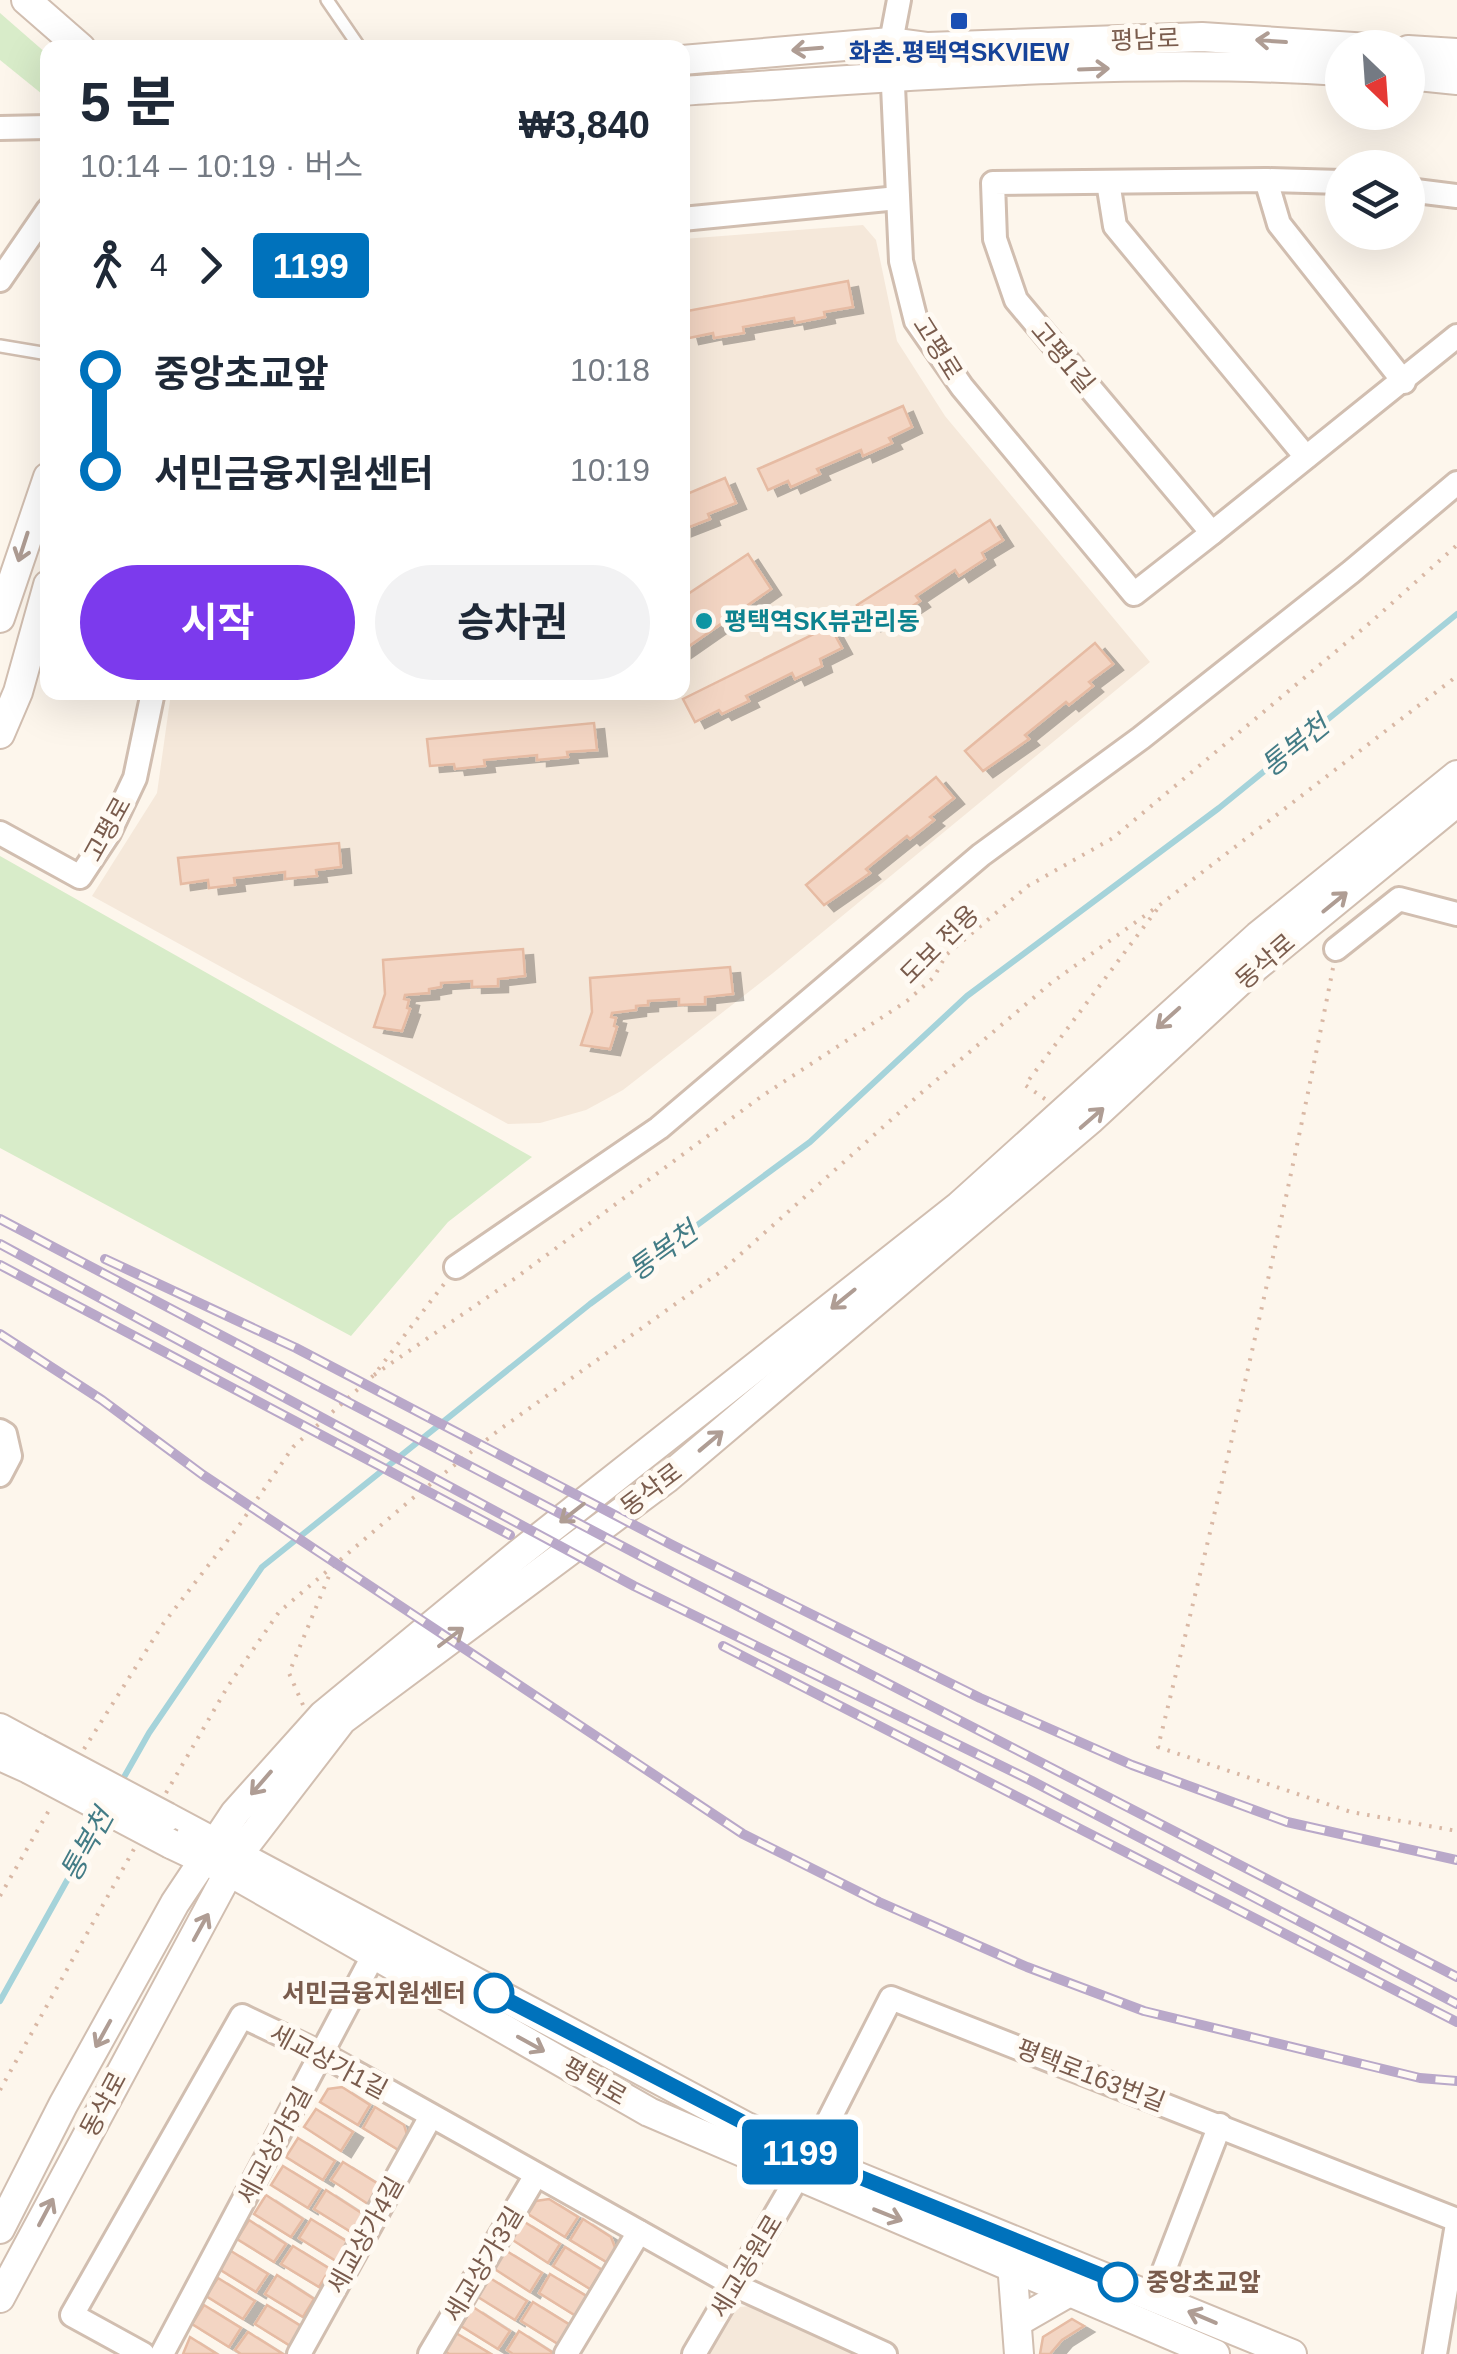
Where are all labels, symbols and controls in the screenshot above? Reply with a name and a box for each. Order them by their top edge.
marker: 화촌.평택역SKVIEW [948,10,970,32]
street label: 평남로 [1110,24,1180,54]
north arrow [1325,30,1425,130]
map controls [1325,30,1425,250]
one-way arrow [1256,31,1288,50]
place label: 화촌.평택역SKVIEW [849,38,1070,66]
one-way arrow [792,40,824,59]
one-way arrow [1078,59,1110,78]
text: 5 분 [80,71,176,133]
text: ₩3,840 [519,104,650,146]
text: 10:14 – 10:19 · 버스 [80,148,363,184]
button: layers [1325,150,1425,250]
icon: walk [80,238,135,293]
icon: forward [183,238,238,293]
text: 1199 [273,246,349,285]
text: 4 [150,247,168,283]
street label: 고평로 [908,311,968,385]
street label: 고평1길 [1026,316,1100,398]
text: 10:18 [570,352,650,388]
text: 중앙초교앞 [154,353,329,395]
text: 10:19 [570,452,650,488]
text: 서민금융지원센터 [154,453,434,495]
one-way arrow [12,531,30,563]
button: 시작 [80,565,355,680]
button: 승차권 [375,565,650,680]
place label: 평택역SK뷰관리동 [724,607,920,635]
marker: 평택역SK뷰관리동 [693,610,715,632]
water label: 통복천 [1255,708,1337,782]
street label: 고평로 [78,792,136,866]
one-way arrow [1321,891,1347,913]
street label: 도보 전용 [894,899,984,989]
street label: 동삭로 [1230,928,1300,994]
one-way arrow [1156,1006,1181,1029]
one-way arrow [1079,1106,1104,1129]
water label: 통복천 [623,1214,706,1286]
one-way arrow [830,1288,857,1309]
one-way arrow [697,1430,723,1452]
street label: 동삭로 [615,1457,687,1521]
one-way arrow [559,1503,586,1524]
one-way arrow [437,1626,464,1647]
one-way arrow [250,1770,273,1795]
water label: 통복천 [55,1801,121,1886]
one-way arrow [191,1912,211,1942]
marker: 서민금융지원센터 [475,1974,513,2012]
place label: 서민금융지원센터 [282,1979,466,2007]
street label: 세교상가1길 [266,2018,392,2104]
one-way arrow [92,2019,112,2048]
street label: 평택로163번길 [1013,2034,1169,2116]
one-way arrow [516,2035,545,2055]
street label: 평택로 [558,2052,632,2110]
street label: 동삭로 [74,2067,132,2141]
street label: 세교상가5길 [231,2082,317,2208]
line badge: 1199 [730,2120,870,2184]
text: 1199 [762,2133,838,2172]
street label: 세교상가4길 [322,2172,408,2298]
one-way arrow [37,2198,56,2228]
street label: 세교상가3길 [438,2202,528,2326]
one-way arrow [872,2208,902,2226]
street label: 세교공원로 [704,2209,788,2323]
marker: 중앙초교앞 [1099,2263,1137,2301]
place label: 중앙초교앞 [1146,2268,1261,2296]
one-way arrow [1187,2307,1218,2325]

